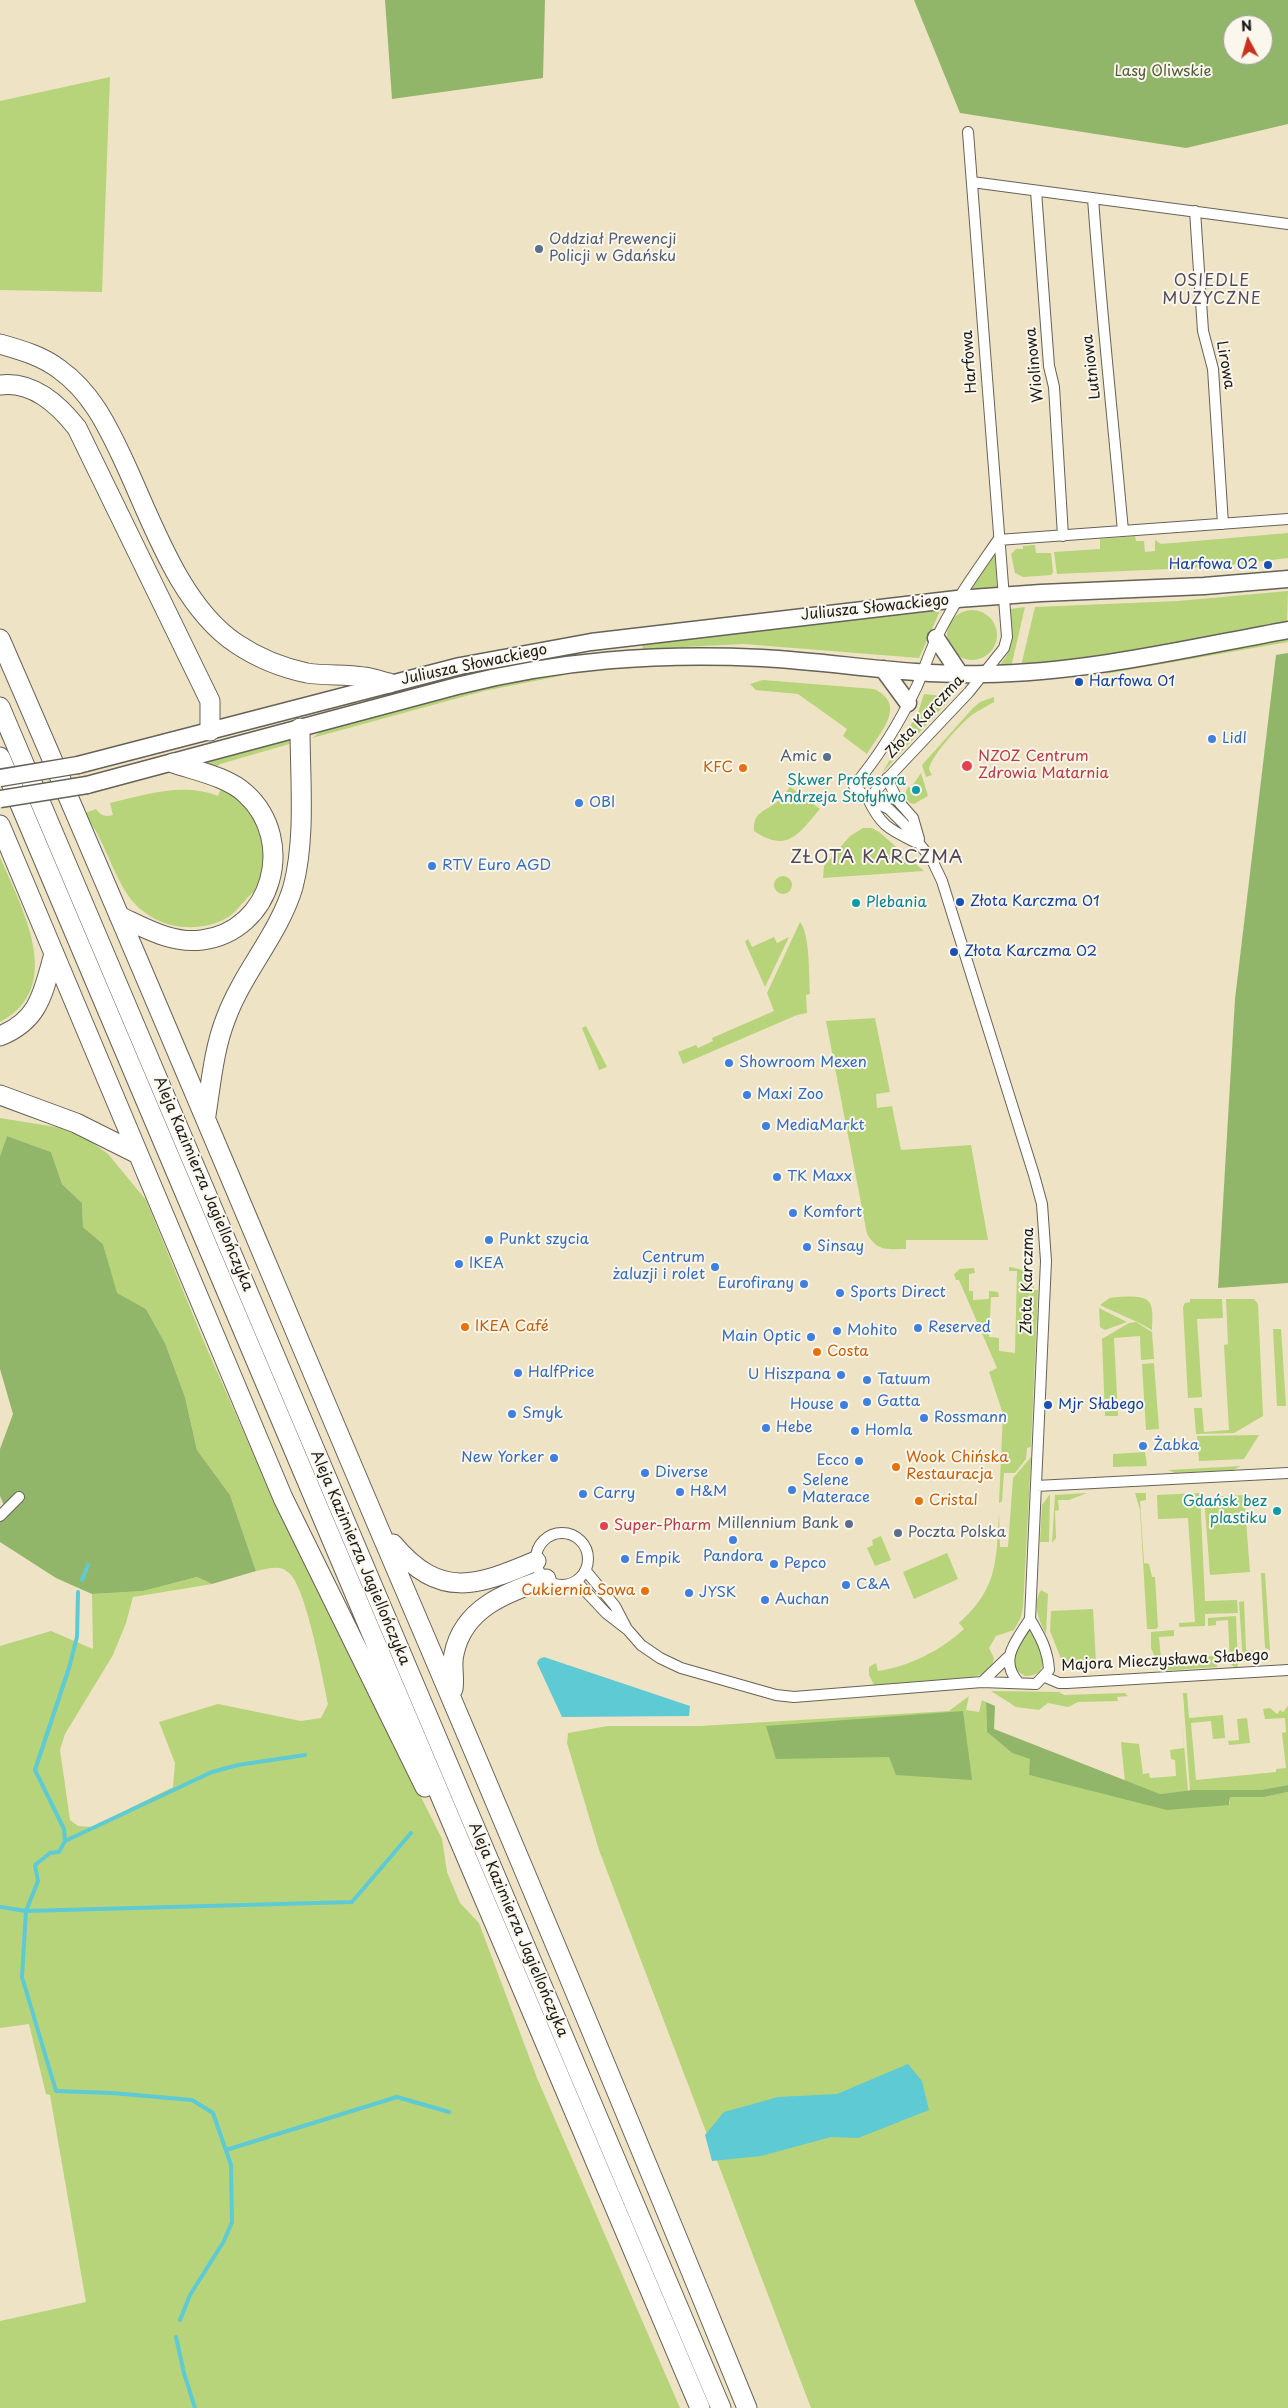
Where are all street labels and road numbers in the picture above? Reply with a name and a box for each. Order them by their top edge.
street label: Wiolinowa [1022,327,1048,403]
street label: Harfowa [959,330,981,394]
street label: Lutniowa [1079,334,1105,400]
street label: Lirowa [1212,340,1238,390]
street label: Juliusza Słowackiego [800,591,950,625]
street label: Juliusza Słowackiego [399,641,549,689]
street label: Złota Karczma [882,672,968,762]
street label: Aleja Kazimierza Jagiellończyka [150,1074,256,1294]
street label: Złota Karczma [1018,1227,1038,1335]
street label: Aleja Kazimierza Jagiellończyka [307,1448,413,1668]
street label: Majora Mieczysława Słabego [1061,1647,1269,1675]
street label: Aleja Kazimierza Jagiellończyka [465,1820,571,2040]

